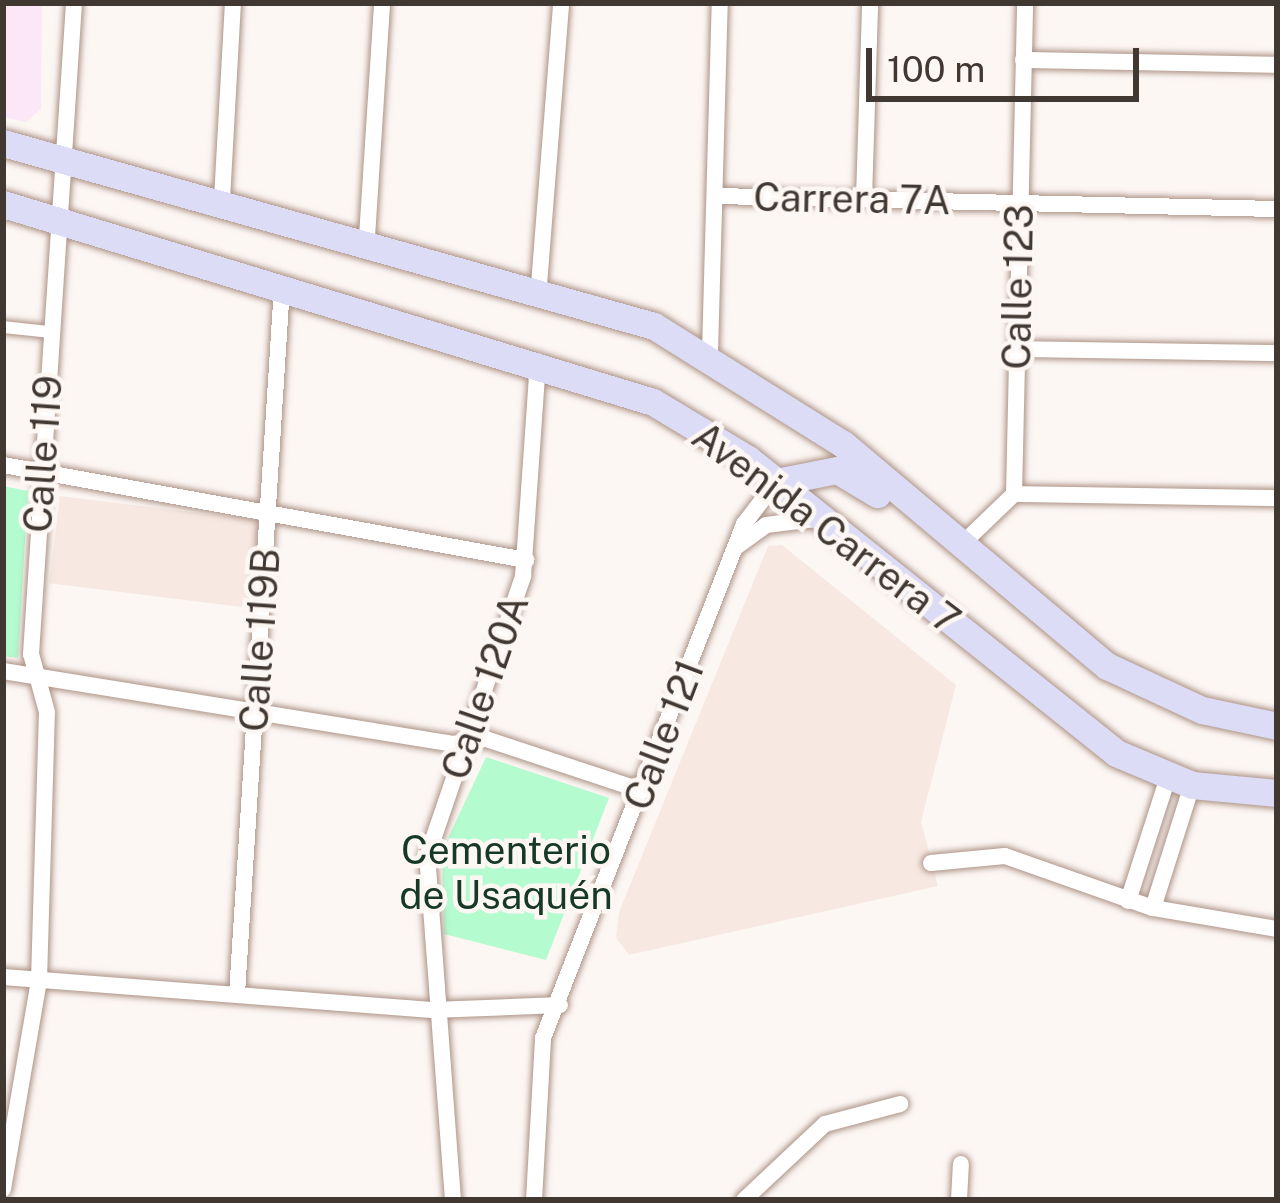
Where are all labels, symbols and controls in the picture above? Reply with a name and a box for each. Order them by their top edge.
scale bar [872,24,1145,98]
text: 100 m [887,48,985,90]
street label: Carrera 7A [753,174,951,224]
street label: Calle 123 [993,204,1043,370]
street label: Calle 119 [14,374,72,534]
street label: Avenida Carrera 7 [683,412,969,644]
street label: Calle 119B [230,547,290,733]
street label: Calle 120A [432,588,538,786]
street label: Calle 121 [614,653,714,817]
park label: Cementerio de Usaquén [399,828,613,919]

